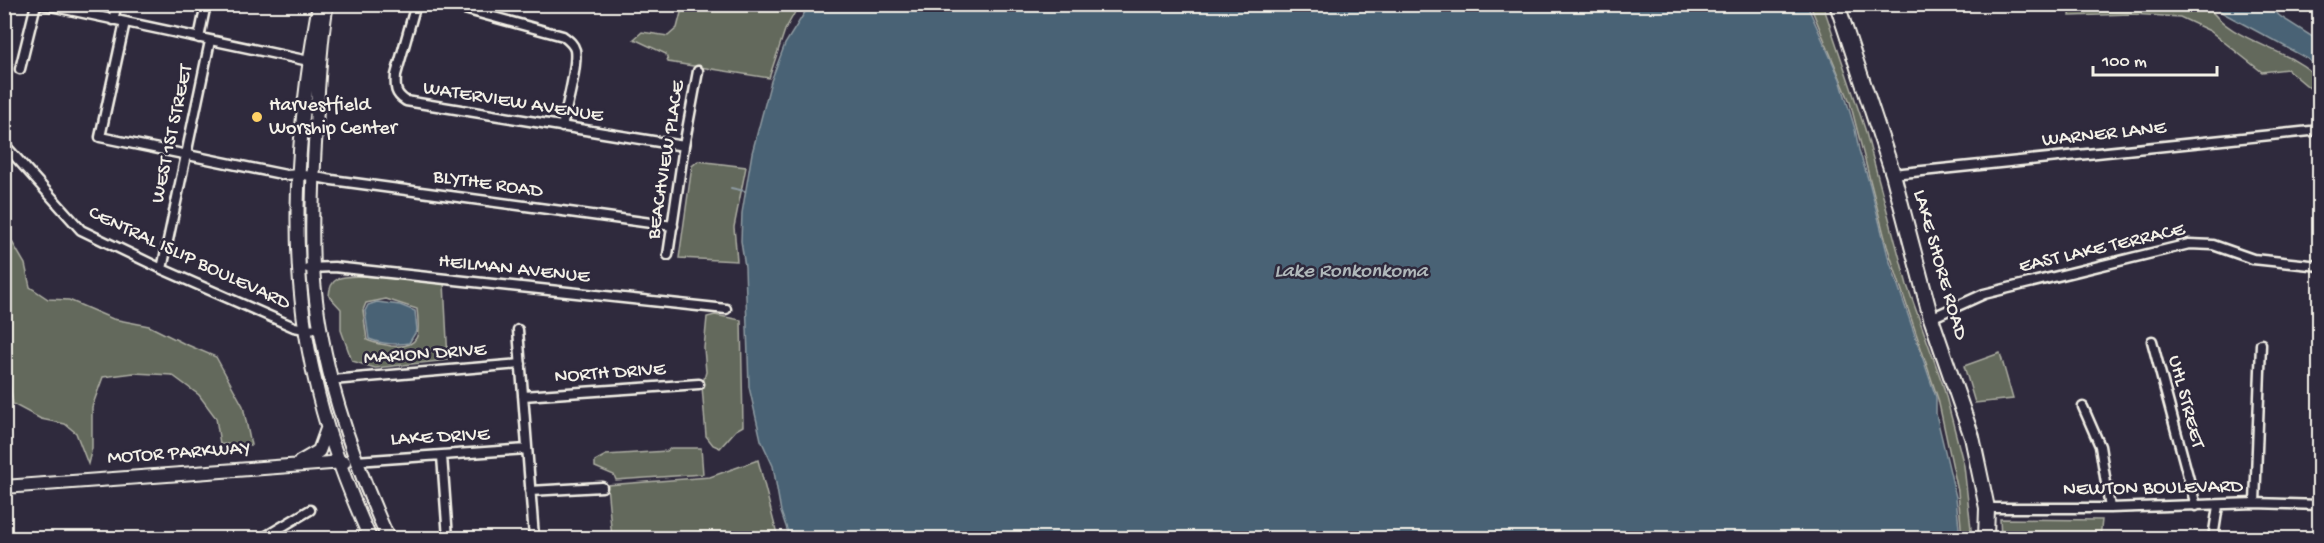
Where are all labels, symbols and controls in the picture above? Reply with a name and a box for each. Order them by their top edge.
scale bar [2093,39,2218,77]
text: 100 m [2101,52,2147,73]
street label: WEST 1ST STREET [147,61,199,205]
street label: WATERVIEW AVENUE [421,77,606,129]
street label: BEACHVIEW PLACE [643,78,691,242]
place label: Harvestfield Worship Center [269,95,399,141]
marker: Harvestfield Worship Center [250,110,264,124]
street label: WARNER LANE [2041,117,2169,153]
street label: BLYTHE ROAD [431,166,545,204]
street label: LAKE SHORE ROAD [1907,187,1972,344]
street label: CENTRAL ISLIP BOULEVARD [84,202,295,316]
street label: EAST LAKE TERRACE [2017,218,2189,279]
street label: HEILMAN AVENUE [437,251,592,290]
water label: Lake Ronkonkoma [1274,260,1429,285]
street label: MARION DRIVE [363,339,489,371]
street label: UHL STREET [2162,353,2209,452]
street label: NORTH DRIVE [554,359,668,389]
street label: LAKE DRIVE [390,424,492,452]
street label: MOTOR PARKWAY [107,438,251,470]
street label: NEWTON BOULEVARD [2063,476,2244,502]

